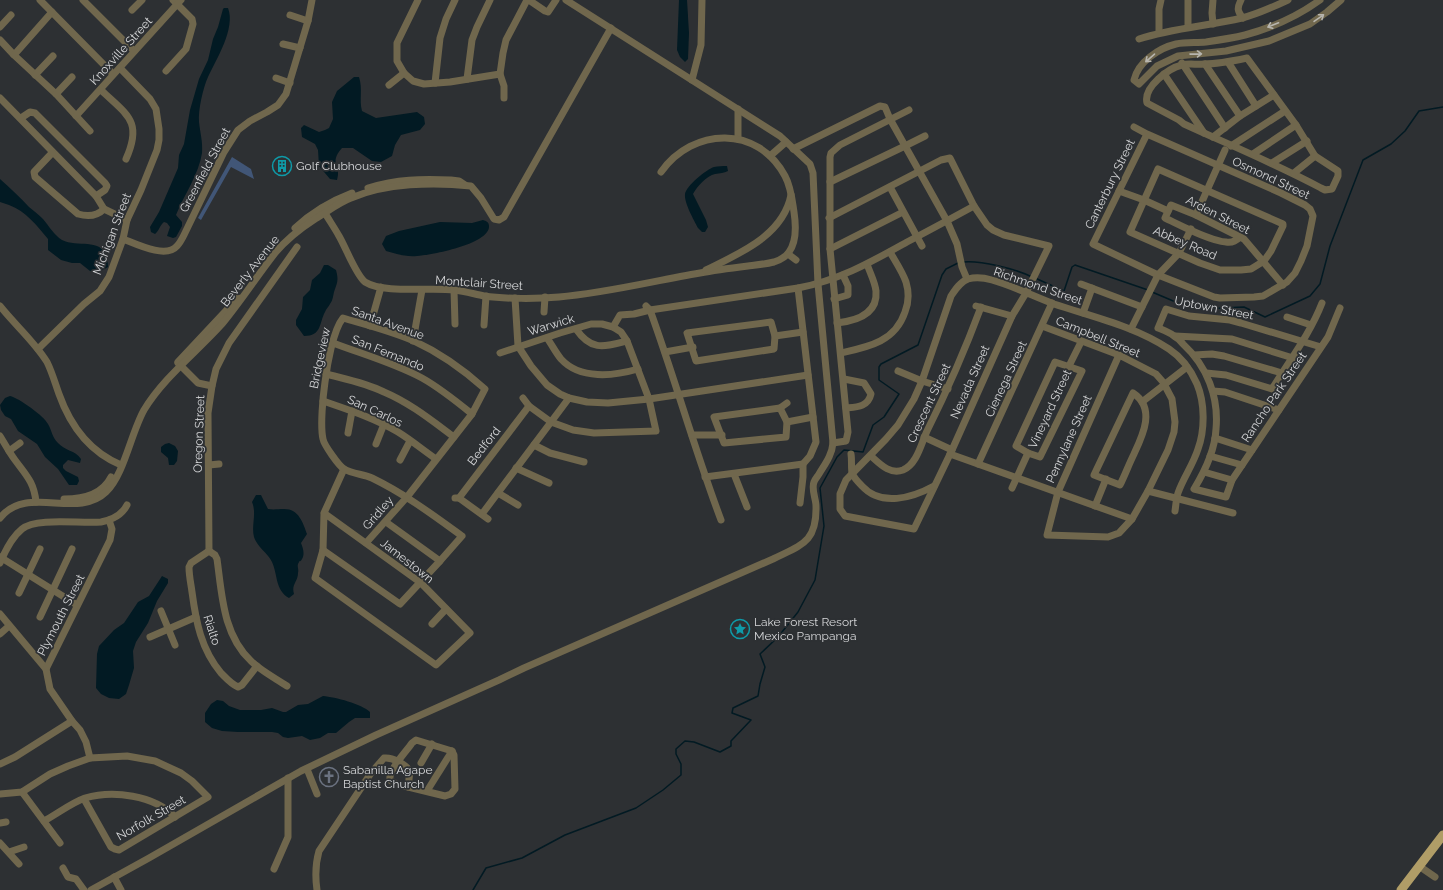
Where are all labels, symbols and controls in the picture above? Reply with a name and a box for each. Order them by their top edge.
street label: Knoxville Street [87,14,155,88]
one-way arrow [1313,14,1324,22]
one-way arrow [1268,22,1280,29]
one-way arrow [1189,50,1202,58]
one-way arrow [1144,53,1155,62]
street label: Greenfield Street [177,125,233,215]
street label: Canterbury Street [1082,137,1138,231]
street label: Osmond Street [1230,154,1312,202]
building icon: Golf Clubhouse [271,155,293,177]
place label: Golf Clubhouse [296,159,382,173]
street label: Michigan Street [90,191,134,277]
street label: Arden Street [1184,193,1252,237]
street label: Abbey Road [1151,223,1219,263]
street label: Beverly Avenue [218,233,282,309]
street label: Richmond Street [992,264,1084,308]
street label: Montclair Street [435,273,523,293]
street label: Uptown Street [1173,293,1255,323]
street label: Santa Avenue [350,303,426,343]
street label: Warwick [526,311,577,339]
street label: Campbell Street [1054,314,1142,360]
street label: Bridgeview [307,326,333,390]
street label: San Fernando [350,332,426,374]
street label: Cienega Street [982,339,1030,419]
street label: Nevada Street [948,343,992,421]
street label: Rancho Park Street [1239,349,1309,445]
street label: Crescent Street [904,361,954,445]
street label: Vineyard Street [1026,367,1074,451]
street label: San Carlos [345,392,405,430]
street label: Pennylane Street [1043,393,1095,485]
street label: Oregon Street [191,395,207,473]
street label: Bedford [465,424,503,468]
street label: Gridley [360,493,397,533]
street label: Jamestown [378,536,436,586]
street label: Plymouth Street [34,572,88,658]
street label: Rialto [201,613,223,647]
place label: Lake Forest Resort Mexico Pampanga [754,615,857,643]
place icon: Lake Forest Resort Mexico Pampanga [729,618,751,640]
place label: Sabanilla Agape Baptist Church [343,763,432,791]
church icon: Sabanilla Agape Baptist Church [318,766,340,788]
street label: Norfolk Street [114,793,188,843]

